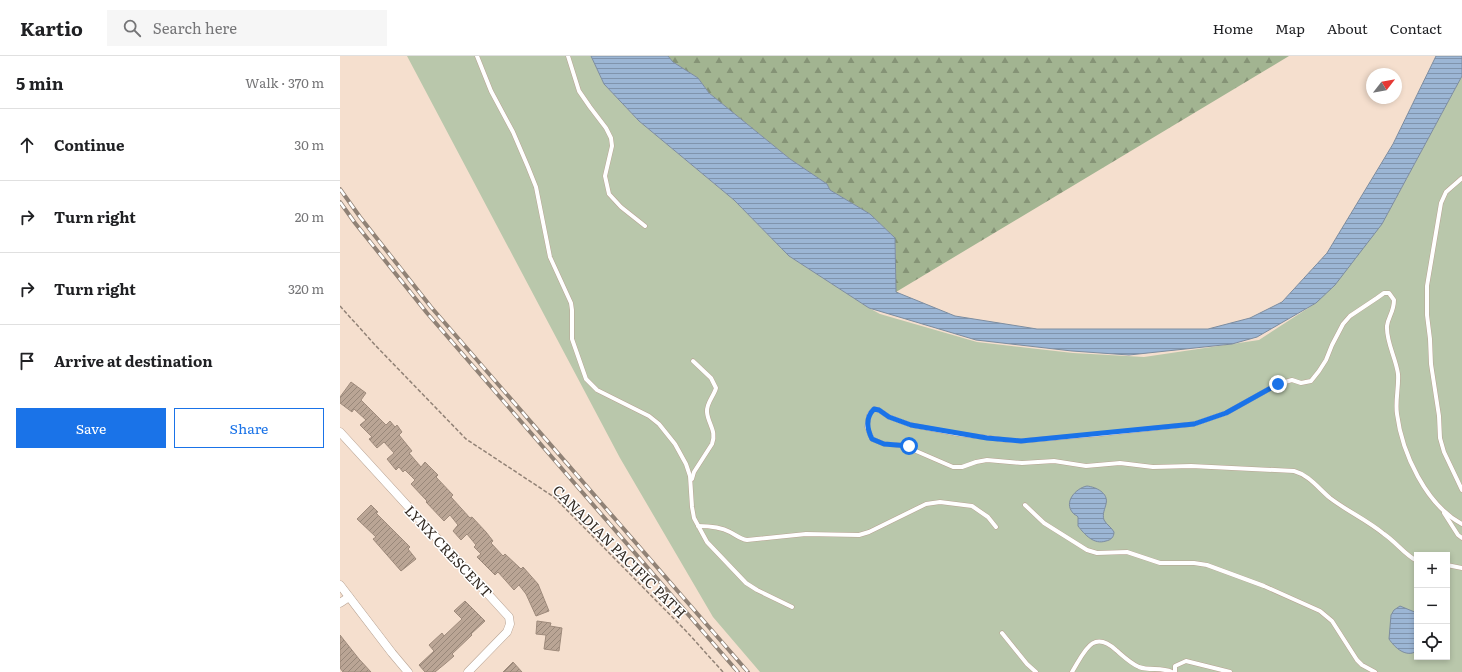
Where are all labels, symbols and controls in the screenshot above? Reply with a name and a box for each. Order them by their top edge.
search box [107,10,387,46]
text: Kartio [20,14,83,42]
text: Search here [153,16,237,39]
icon: search [121,17,143,39]
text: Home [1213,18,1253,38]
text: Map [1275,18,1305,38]
text: About [1327,18,1368,38]
text: Contact [1390,18,1442,38]
north arrow [1366,68,1402,104]
text: 5 min [16,70,64,95]
text: Walk · 370 m [245,73,324,92]
text: Continue [54,133,124,156]
icon: ahead [16,134,38,156]
text: 30 m [294,135,324,154]
text: Turn right [54,205,136,228]
icon: right [16,206,38,228]
text: 20 m [295,207,324,226]
text: Turn right [54,277,136,300]
icon: right [16,278,38,300]
text: 320 m [288,279,324,298]
text: Arrive at destination [54,349,213,372]
icon: arrive [16,350,38,372]
route end [1269,375,1287,393]
button: Save [16,408,166,448]
button: Share [174,408,324,448]
route start [900,437,918,455]
street label: CANADIAN PACIFIC PATH [549,480,691,622]
street label: LYNX CRESCENT [401,500,497,602]
map controls [1414,552,1450,660]
button: + [1414,552,1450,588]
button: − [1414,588,1450,624]
button: locate [1414,624,1450,660]

